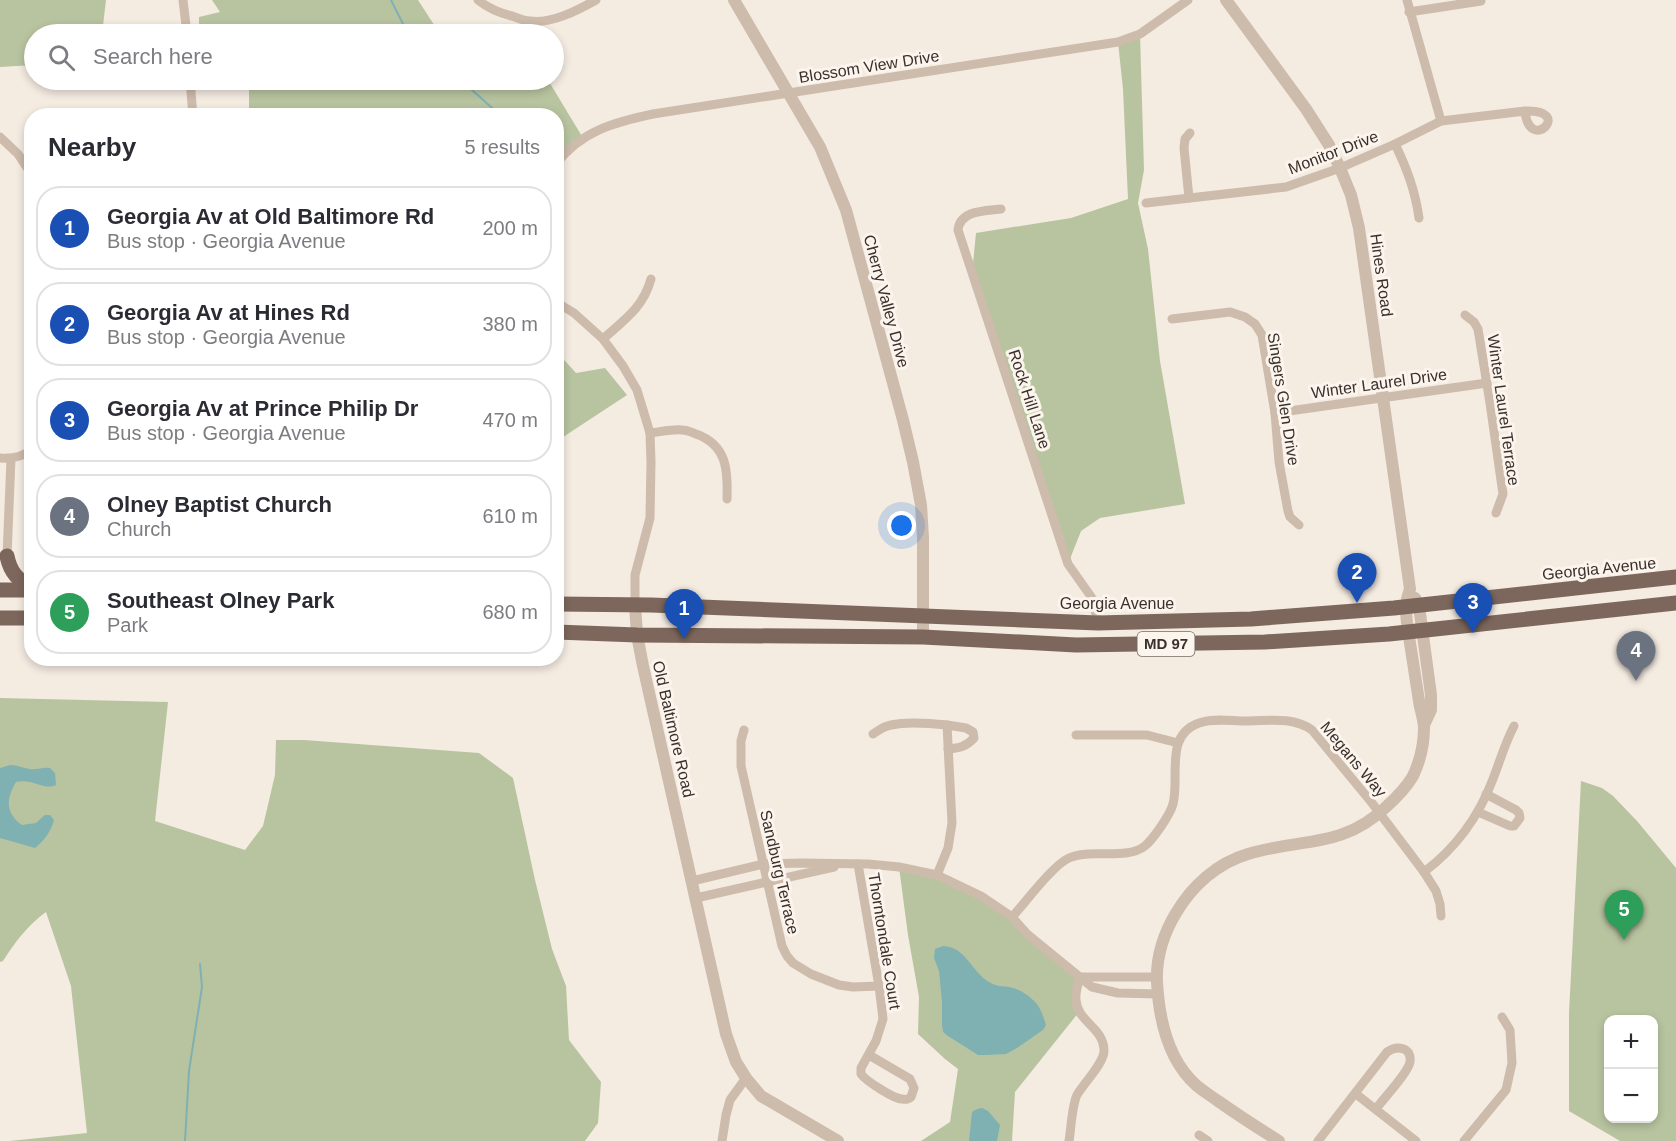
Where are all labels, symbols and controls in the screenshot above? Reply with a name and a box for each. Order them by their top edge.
search box [24,24,564,90]
icon: search [45,41,78,74]
text: Search here [93,44,213,69]
street label: Blossom View Drive [798,47,941,86]
street label: Monitor Drive [1286,127,1381,177]
text: Nearby [48,132,136,162]
text: 5 results [464,136,540,158]
text: Georgia Av at Old Baltimore Rd [107,204,434,229]
text: 1 [64,217,75,239]
text: 200 m [482,217,538,239]
text: Bus stop · Georgia Avenue [107,230,346,252]
street label: Hines Road [1367,232,1396,318]
street label: Cherry Valley Drive [861,233,912,369]
text: Georgia Av at Hines Rd [107,300,350,325]
text: 2 [64,313,75,335]
text: 380 m [482,313,538,335]
text: Bus stop · Georgia Avenue [107,326,346,348]
street label: Singers Glen Drive [1265,331,1302,467]
street label: Winter Laurel Terrace [1484,333,1523,487]
street label: Rock Hill Lane [1006,347,1054,451]
street label: Winter Laurel Drive [1310,366,1448,401]
text: Georgia Av at Prince Philip Dr [107,396,418,421]
text: 3 [64,409,75,431]
text: 470 m [482,409,538,431]
text: Bus stop · Georgia Avenue [107,422,346,444]
text: Olney Baptist Church [107,492,332,517]
text: 4 [64,505,75,527]
text: 610 m [482,505,538,527]
your location [887,511,916,540]
text: Church [107,518,171,540]
pin: 2 [1338,554,1376,603]
street label: Georgia Avenue [1541,554,1657,583]
pin: 3 [1454,584,1492,633]
text: Southeast Olney Park [107,588,334,613]
pin: 1 [664,590,704,639]
street label: Georgia Avenue [1060,595,1174,612]
text: 5 [64,601,75,623]
text: 680 m [482,601,538,623]
text: Park [107,614,148,636]
road number: MD 97 [1138,632,1194,656]
pin: 4 [1616,632,1656,681]
street label: Old Baltimore Road [650,659,697,799]
street label: Megans Way [1317,718,1390,800]
street label: Sandburg Terrace [757,808,802,936]
street label: Thorntondale Court [865,872,904,1011]
pin: 5 [1604,890,1644,940]
map controls [1604,1015,1658,1123]
button: + [1604,1015,1658,1069]
button: − [1604,1069,1658,1123]

